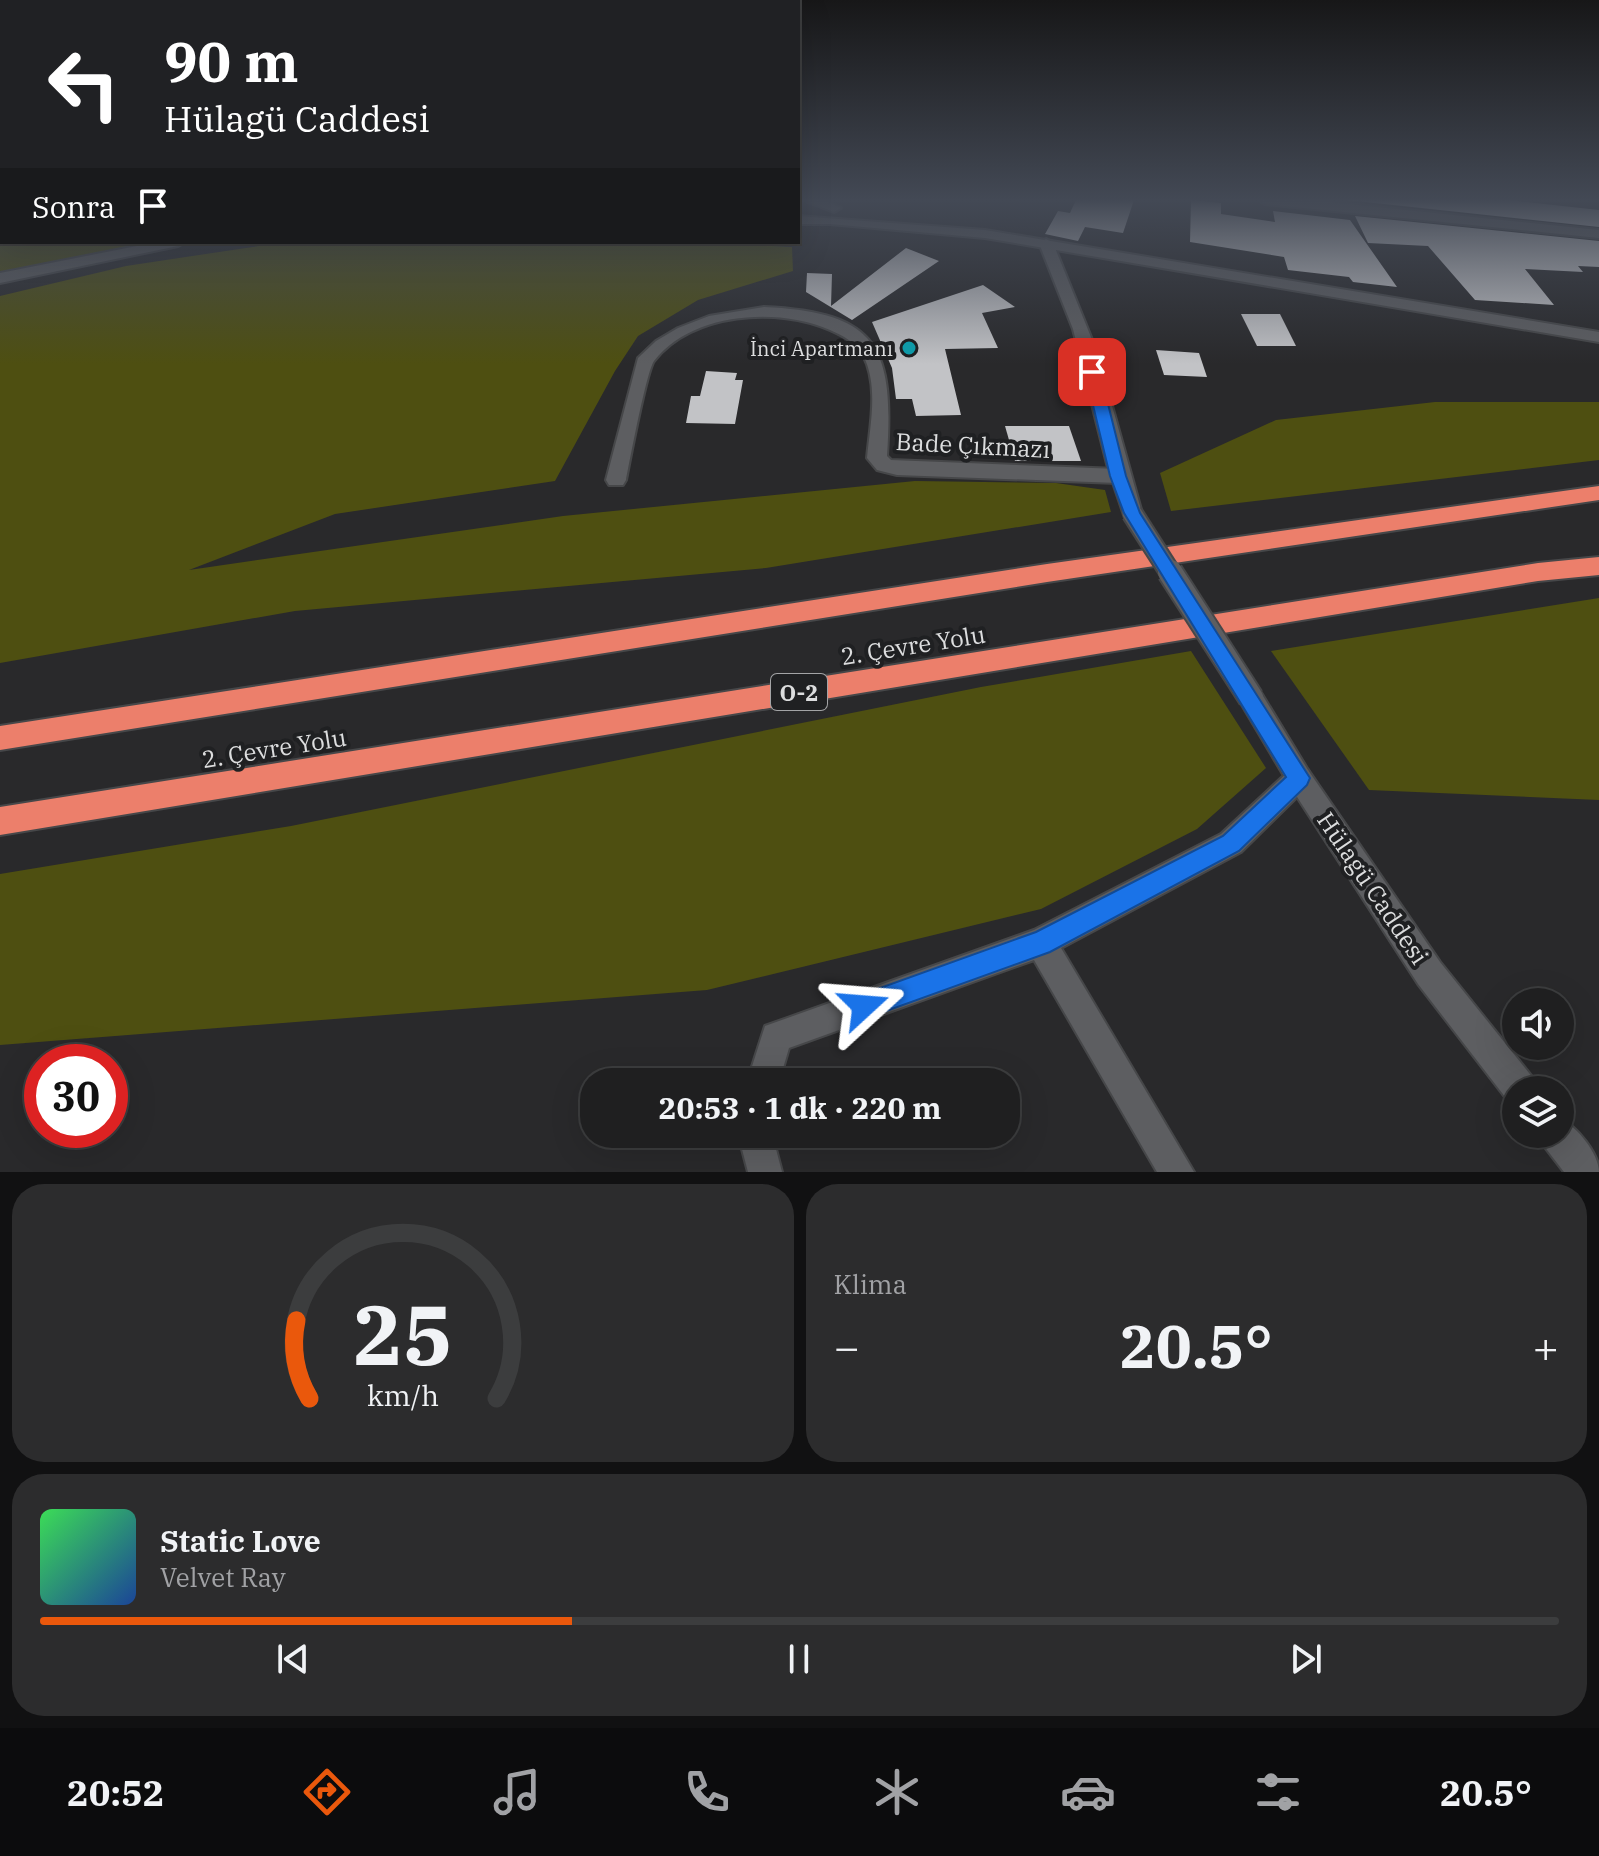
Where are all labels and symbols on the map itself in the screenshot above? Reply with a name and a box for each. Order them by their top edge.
place label: İnci Apartmanı [750,335,893,362]
pin [1058,338,1126,406]
marker: İnci Apartmanı [900,339,918,357]
street label: Bade Çıkmazı [895,425,1051,465]
street label: 2. Çevre Yolu [839,618,988,672]
road number: O-2 [771,674,827,710]
street label: 2. Çevre Yolu [200,721,349,775]
street label: Hülagü Caddesi [1310,806,1436,970]
position arrow [822,964,906,1048]
speed limit sign: 30 [24,1044,128,1148]

